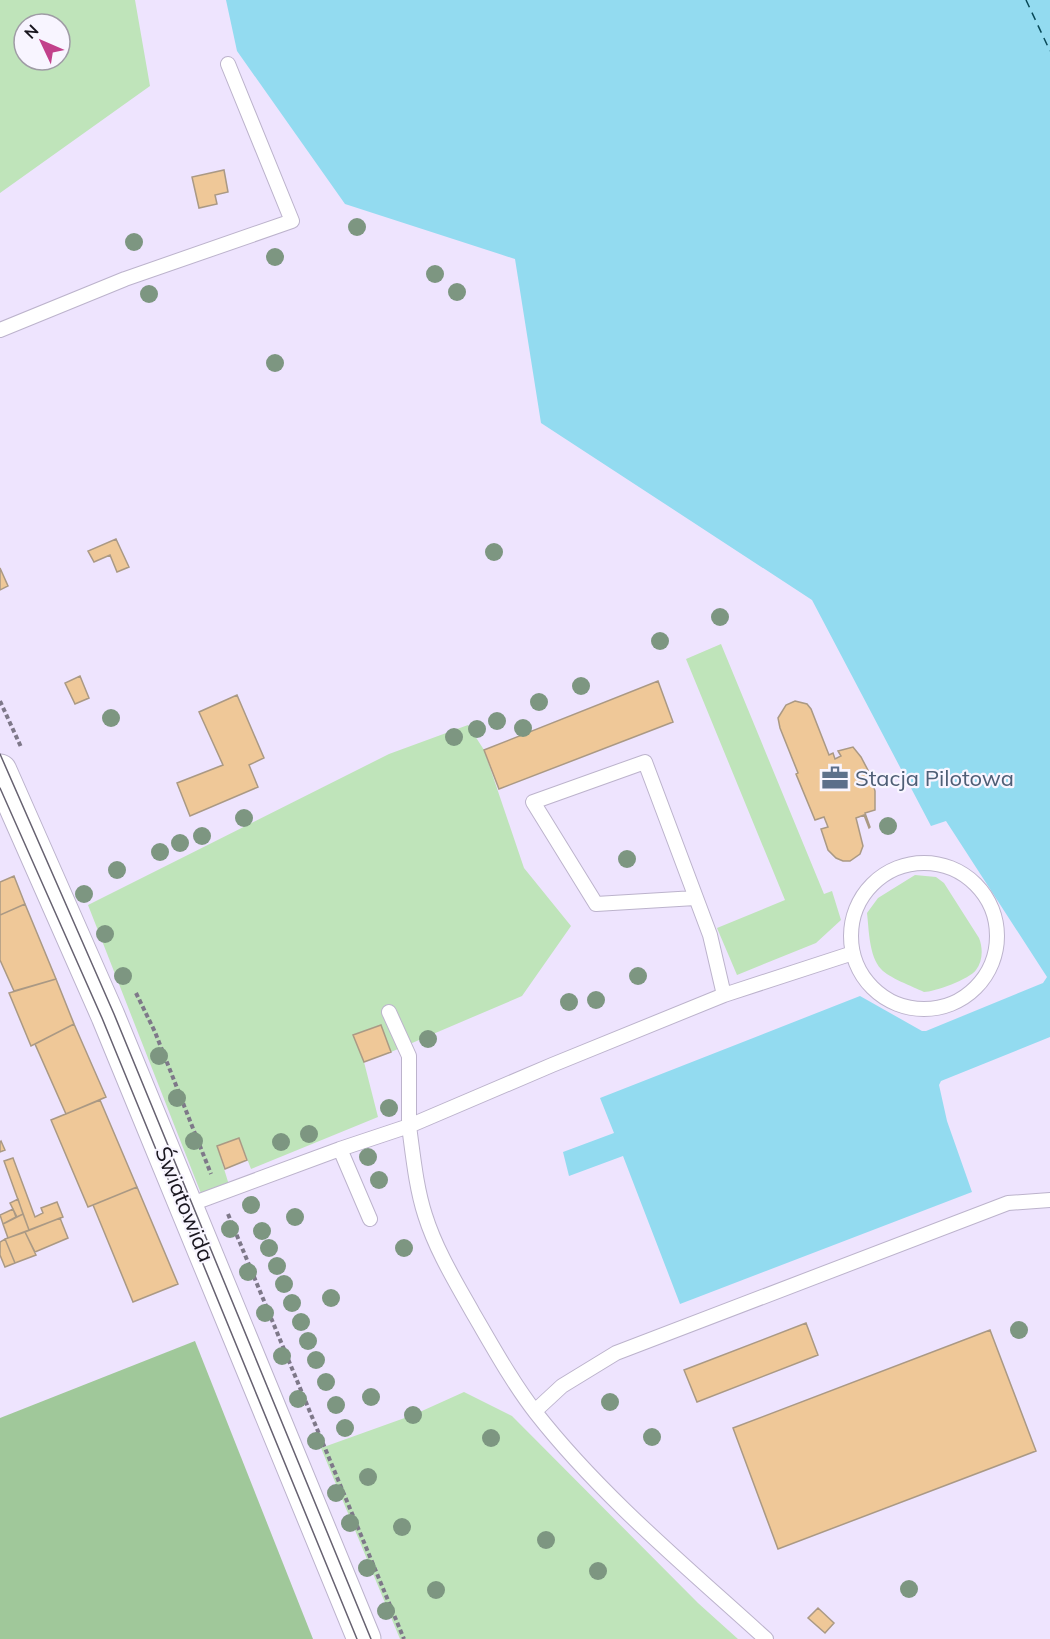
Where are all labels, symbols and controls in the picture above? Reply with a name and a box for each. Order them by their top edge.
north arrow [12,12,72,72]
text: N [20,20,43,43]
office icon: Stacja Pilotowa [820,763,850,793]
place label: Stacja Pilotowa [855,764,1014,792]
street label: Światowida [149,1142,221,1266]

